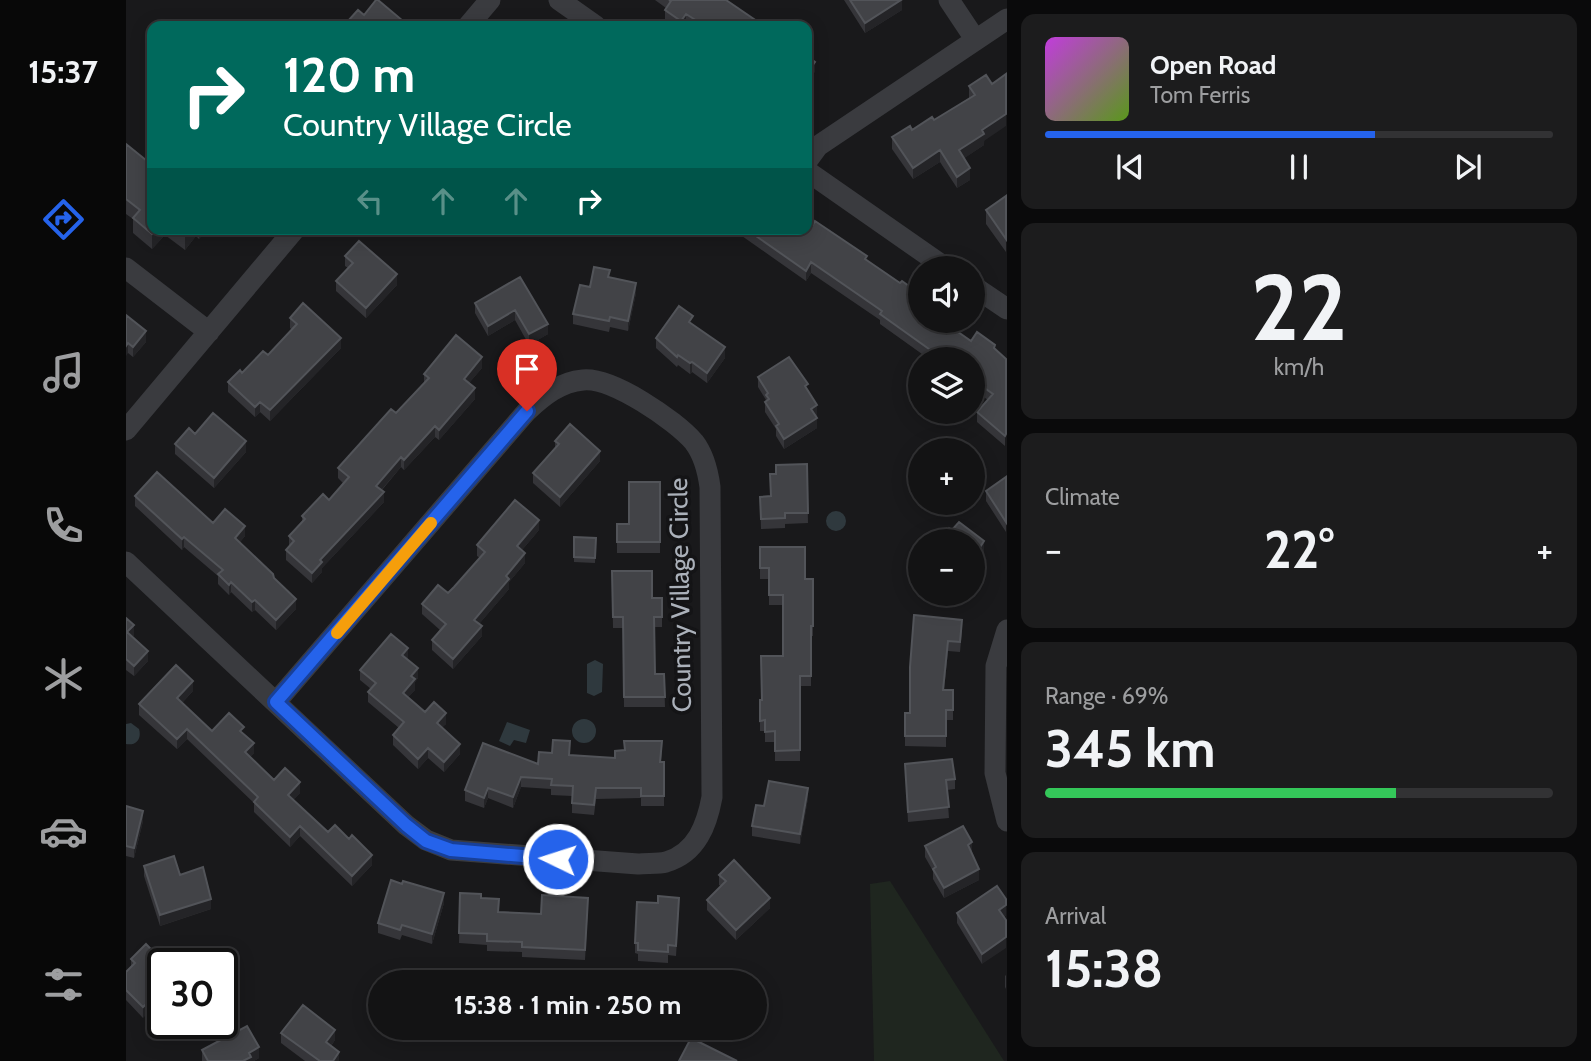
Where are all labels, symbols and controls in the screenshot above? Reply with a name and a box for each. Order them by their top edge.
text: 120 m [283,45,415,104]
icon: right [168,49,259,140]
text: Open Road [1150,49,1276,81]
text: 15:37 [28,52,98,91]
text: Tom Ferris [1150,81,1250,109]
text: Country Village Circle [283,105,572,144]
icon: previous [1111,148,1149,186]
icon: pause [1280,148,1318,186]
icon: next [1449,148,1487,186]
icon: left [351,182,389,220]
icon: ahead [424,182,462,220]
icon: ahead [497,182,535,220]
icon: right [570,182,608,220]
icon: directions [39,195,88,244]
text: 22 [1251,252,1347,363]
map controls [908,256,985,606]
button: sound [908,256,985,333]
pin [497,339,557,411]
button: layers [908,347,985,424]
icon: music [39,348,88,397]
icon: arrive [508,350,546,388]
text: km/h [1274,353,1324,381]
button: + [908,438,985,515]
street label: Country Village Circle [662,477,698,713]
text: Climate [1045,483,1120,511]
icon: phone [39,501,88,550]
text: 22° [1264,518,1334,581]
text: − [1045,526,1062,573]
text: + [1536,526,1553,573]
button: − [908,529,985,606]
icon: climate [39,654,88,703]
text: Range · 69% [1045,682,1169,710]
text: 345 km [1045,717,1215,780]
icon: car [39,807,88,856]
position arrow [521,822,595,896]
text: Arrival [1045,902,1106,930]
text: 15:38 [1045,937,1163,1000]
speed limit sign: 30 [147,948,238,1039]
icon: filters [39,960,88,1009]
text: 15:38 · 1 min · 250 m [454,989,681,1021]

